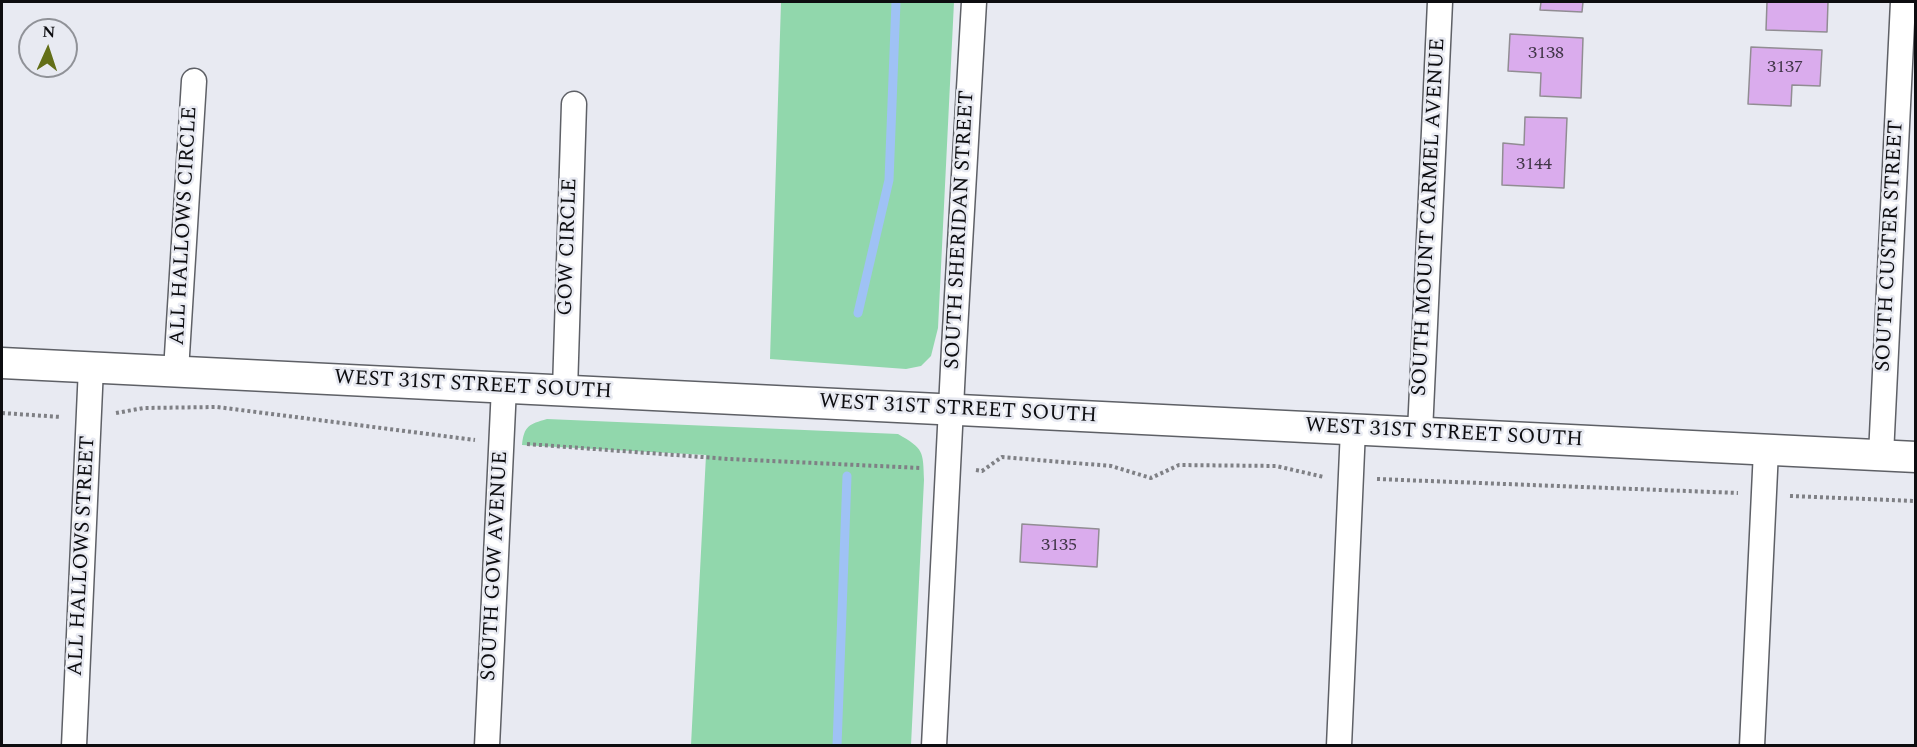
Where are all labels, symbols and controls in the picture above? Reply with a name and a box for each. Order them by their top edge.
north arrow [18,18,78,78]
text: N [42,20,56,44]
street label: SOUTH MOUNT CARMEL AVENUE [1408,37,1452,397]
house number: 3138 [1528,43,1564,65]
house number: 3137 [1767,57,1803,79]
street label: SOUTH SHERIDAN STREET [941,90,981,370]
street label: ALL HALLOWS CIRCLE [166,106,204,346]
street label: SOUTH CUSTER STREET [1872,120,1910,372]
house number: 3144 [1516,154,1552,176]
street label: GOW CIRCLE [554,178,584,316]
street label: WEST 31ST STREET SOUTH [333,366,613,406]
street label: WEST 31ST STREET SOUTH [818,390,1098,430]
street label: WEST 31ST STREET SOUTH [1304,414,1584,454]
street label: ALL HALLOWS STREET [64,435,102,677]
street label: SOUTH GOW AVENUE [477,450,515,682]
house number: 3135 [1041,535,1077,557]

